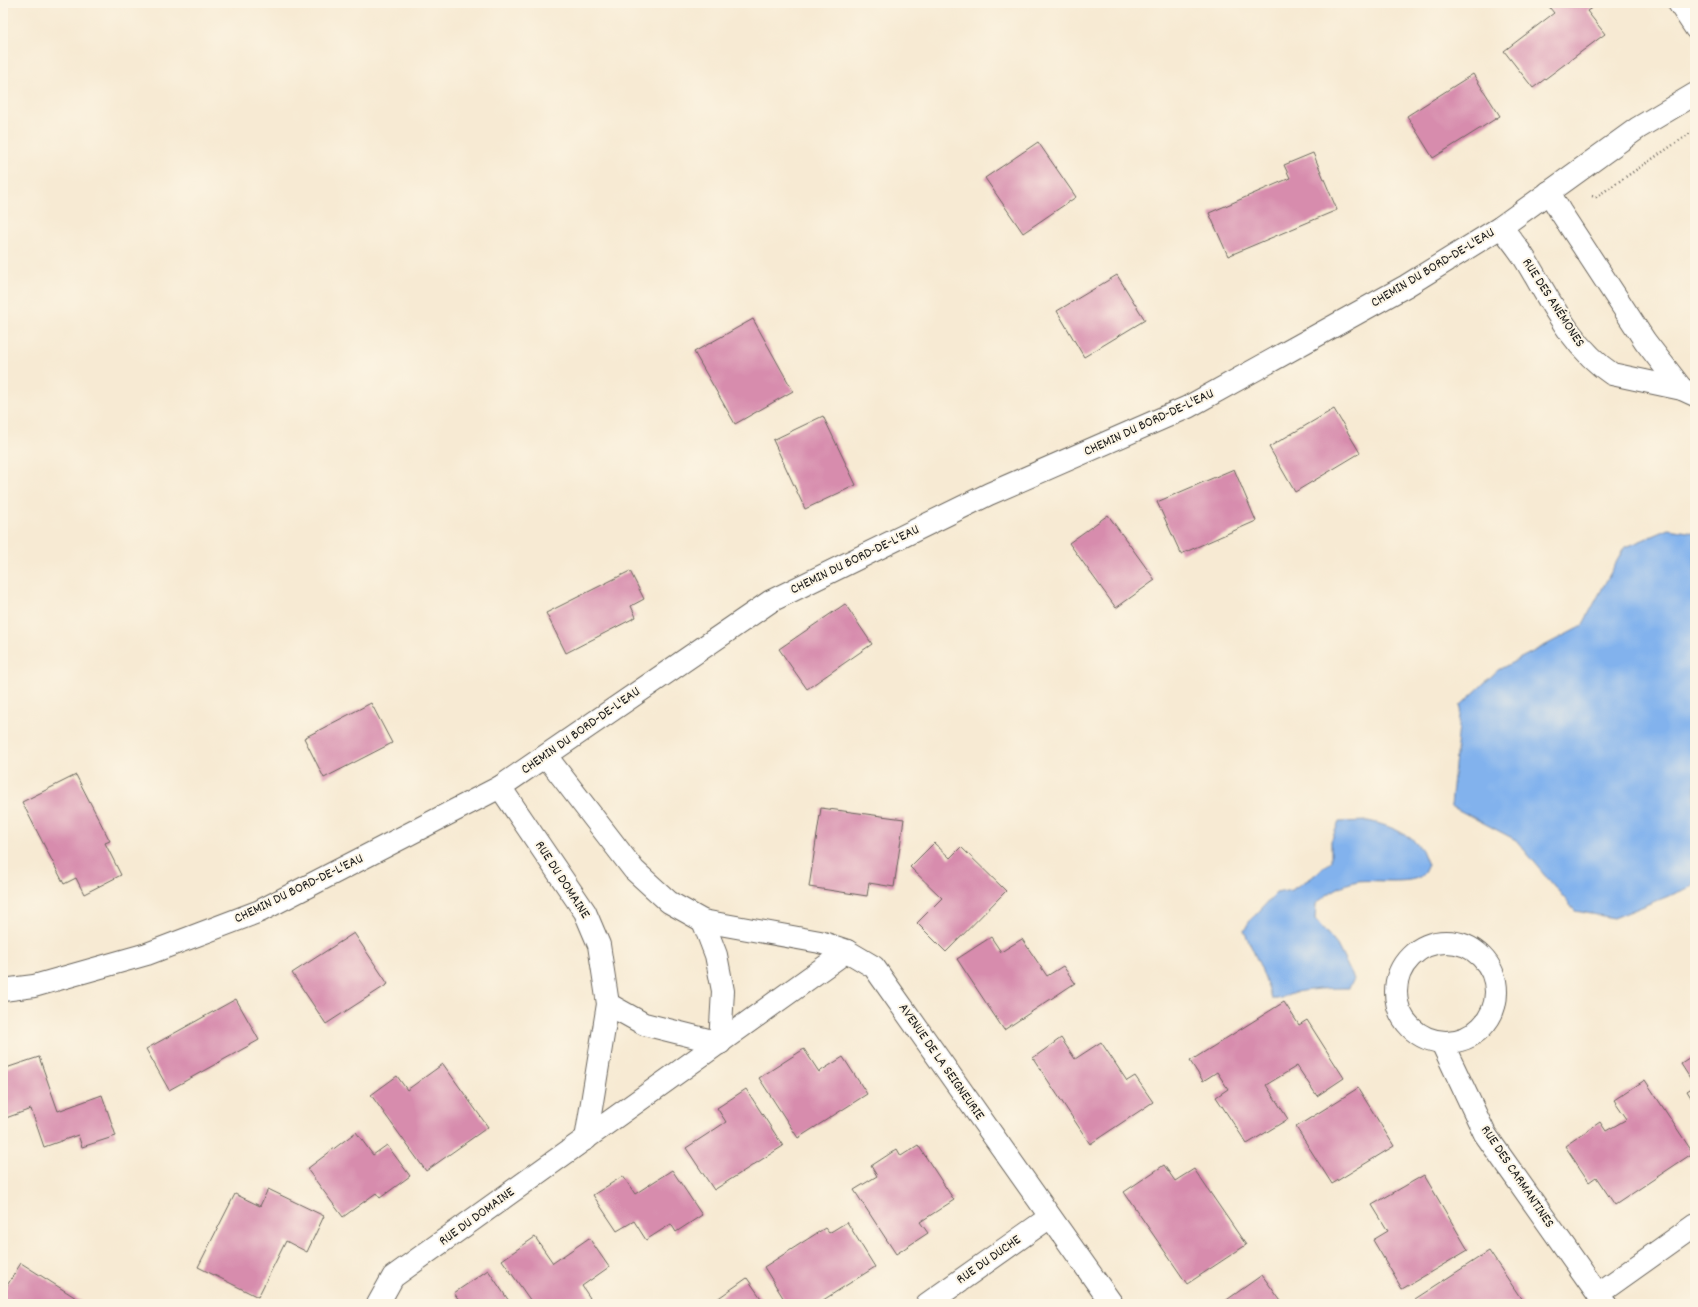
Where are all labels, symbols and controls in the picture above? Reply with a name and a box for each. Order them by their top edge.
street label: CHEMIN DU BORD-DE-L'EAU [1367,223,1499,313]
street label: RUE DES ANÉMONES [1517,254,1589,352]
street label: CHEMIN DU BORD-DE-L'EAU [1081,384,1218,462]
street label: CHEMIN DU BORD-DE-L'EAU [787,520,923,600]
street label: CHEMIN DU BORD-DE-L'EAU [517,682,645,780]
street label: RUE DU DOMAINE [529,837,595,923]
street label: CHEMIN DU BORD-DE-L'EAU [231,849,367,929]
street label: AVENUE DE LA SEIGNEURIE [893,999,989,1125]
street label: RUE DES CARMANTINES [1475,1122,1559,1232]
street label: RUE DU DOMAINE [435,1182,519,1251]
street label: RUE DU DUCHE [953,1230,1026,1290]

